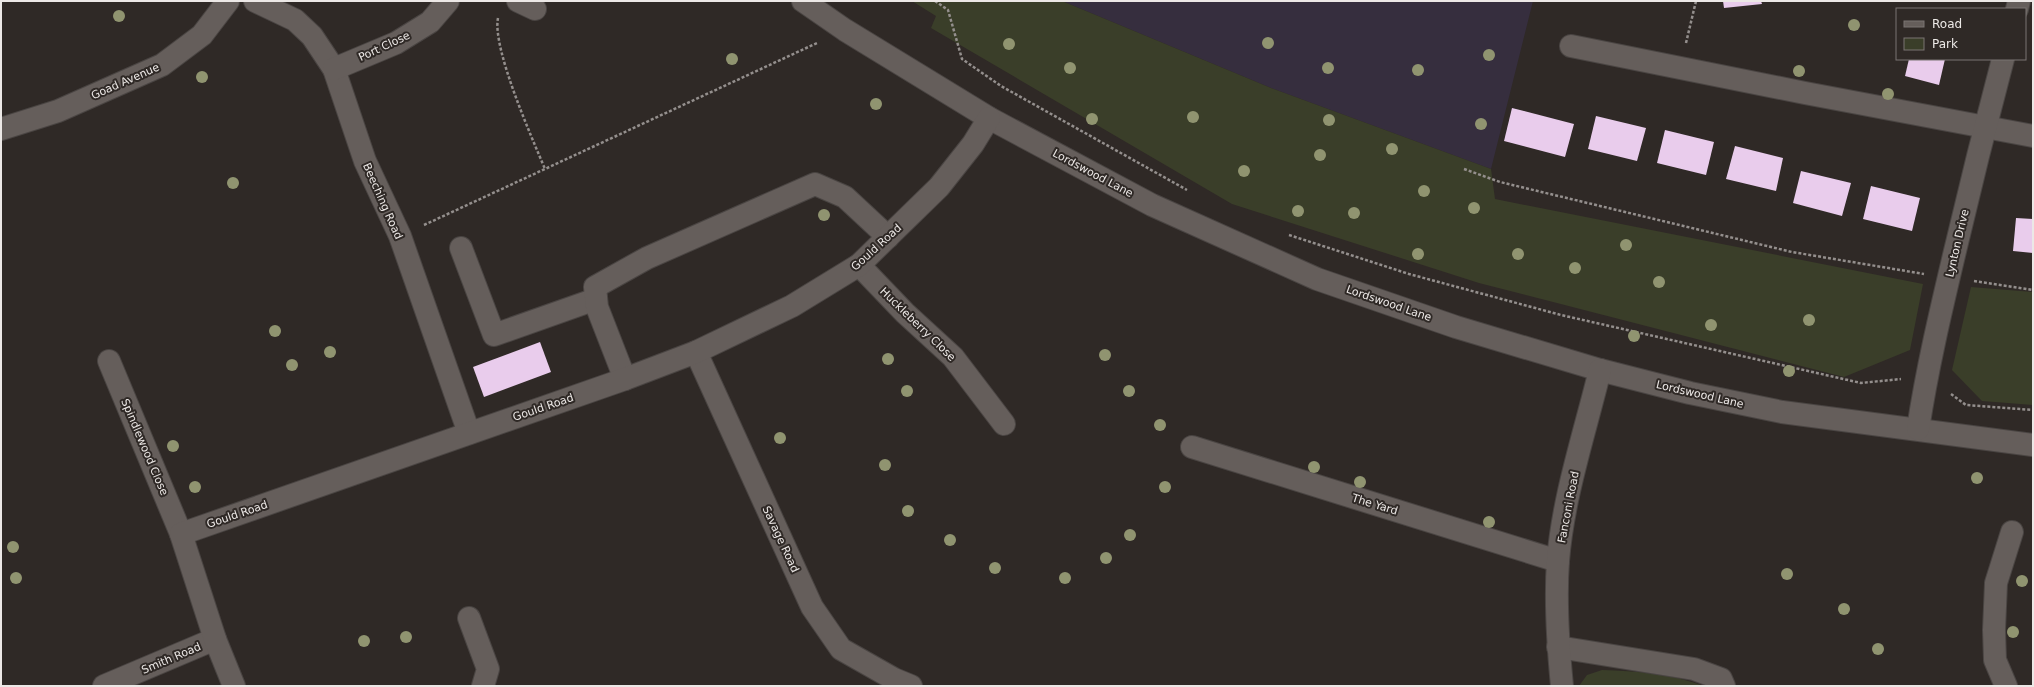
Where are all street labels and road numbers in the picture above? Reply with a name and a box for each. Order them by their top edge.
street label: Port Close [356,29,412,64]
street label: Goad Avenue [89,61,162,102]
street label: Lordswood Lane [1050,147,1135,200]
street label: Beeching Road [360,161,405,241]
street label: Lynton Drive [1943,208,1972,278]
street label: Gould Road [848,221,904,273]
street label: Lordswood Lane [1345,283,1433,324]
street label: Huckleberry Close [877,285,958,364]
street label: Lordswood Lane [1655,378,1745,411]
street label: Gould Road [511,391,575,424]
street label: Spindlewood Close [118,397,171,498]
street label: Fanconi Road [1555,470,1582,544]
street label: The Yard [1349,491,1399,518]
street label: Gould Road [205,498,269,531]
street label: Savage Road [759,504,802,575]
street label: Smith Road [140,640,203,677]

